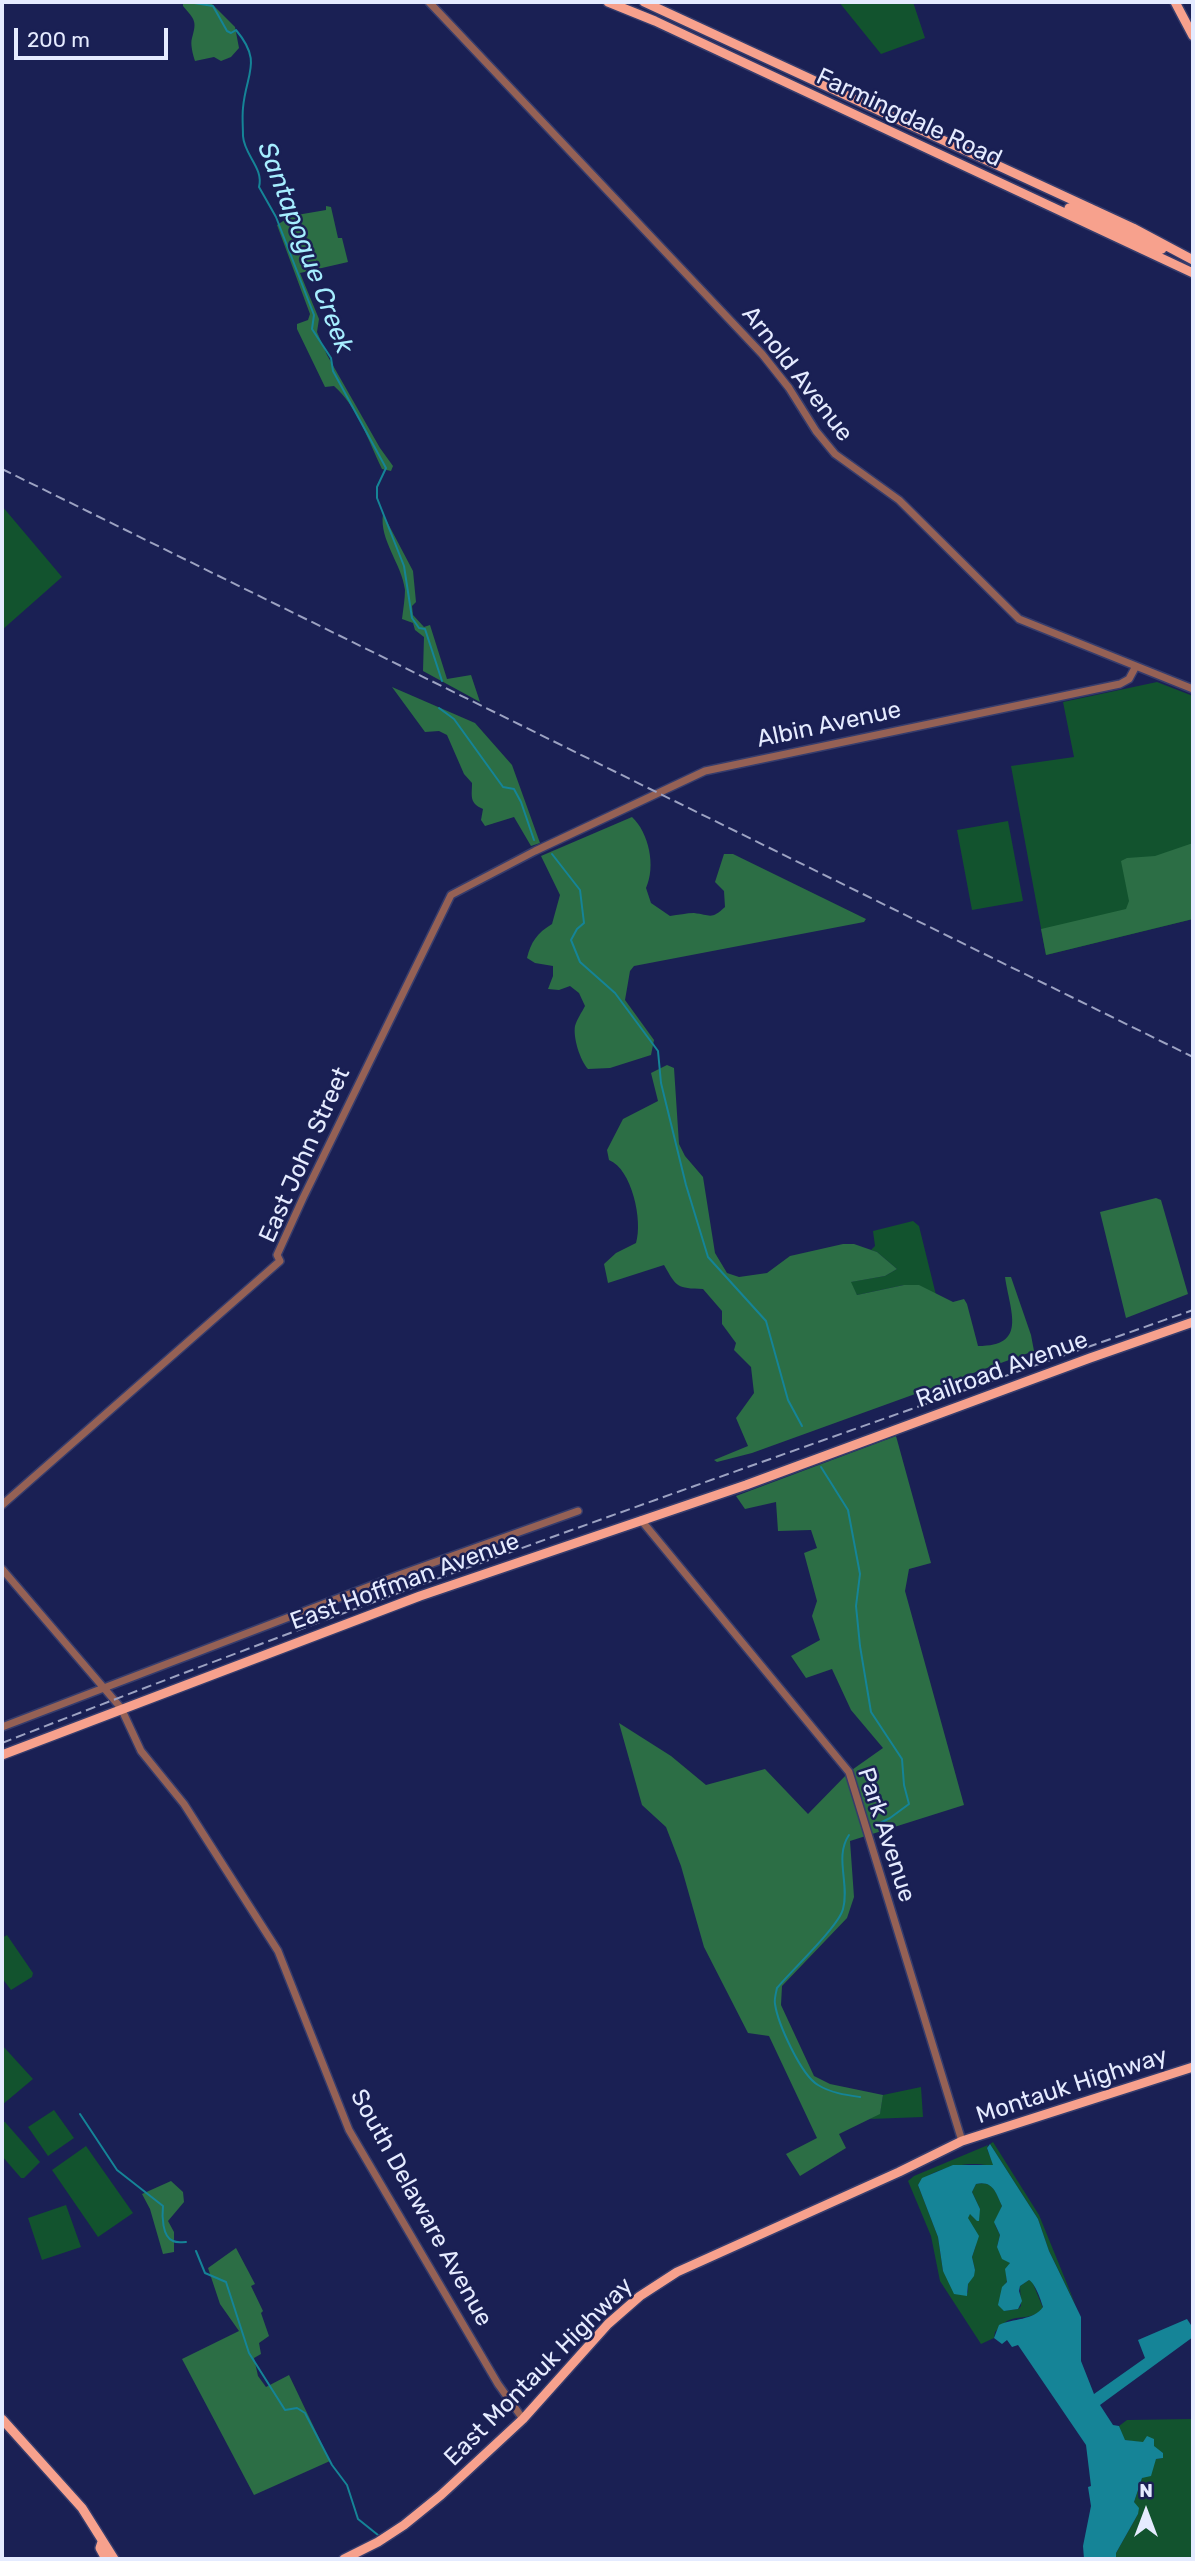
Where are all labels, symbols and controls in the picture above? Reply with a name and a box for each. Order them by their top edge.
scale bar [18,14,172,58]
text: 200 m [27,27,90,52]
street label: Farmingdale Road [812,62,1006,174]
water label: Santapogue Creek [250,138,360,358]
street label: Arnold Avenue [735,301,859,447]
street label: Albin Avenue [754,696,904,754]
street label: East John Street [253,1063,357,1247]
street label: Railroad Avenue [912,1326,1092,1414]
street label: East Hoffman Avenue [287,1527,523,1637]
street label: Park Avenue [851,1764,921,1906]
street label: Montauk Highway [973,2041,1171,2131]
street label: South Delaware Avenue [344,2085,498,2331]
street label: East Montauk Highway [439,2272,639,2472]
north arrow [1111,2477,1181,2547]
text: N [1139,2479,1153,2502]

